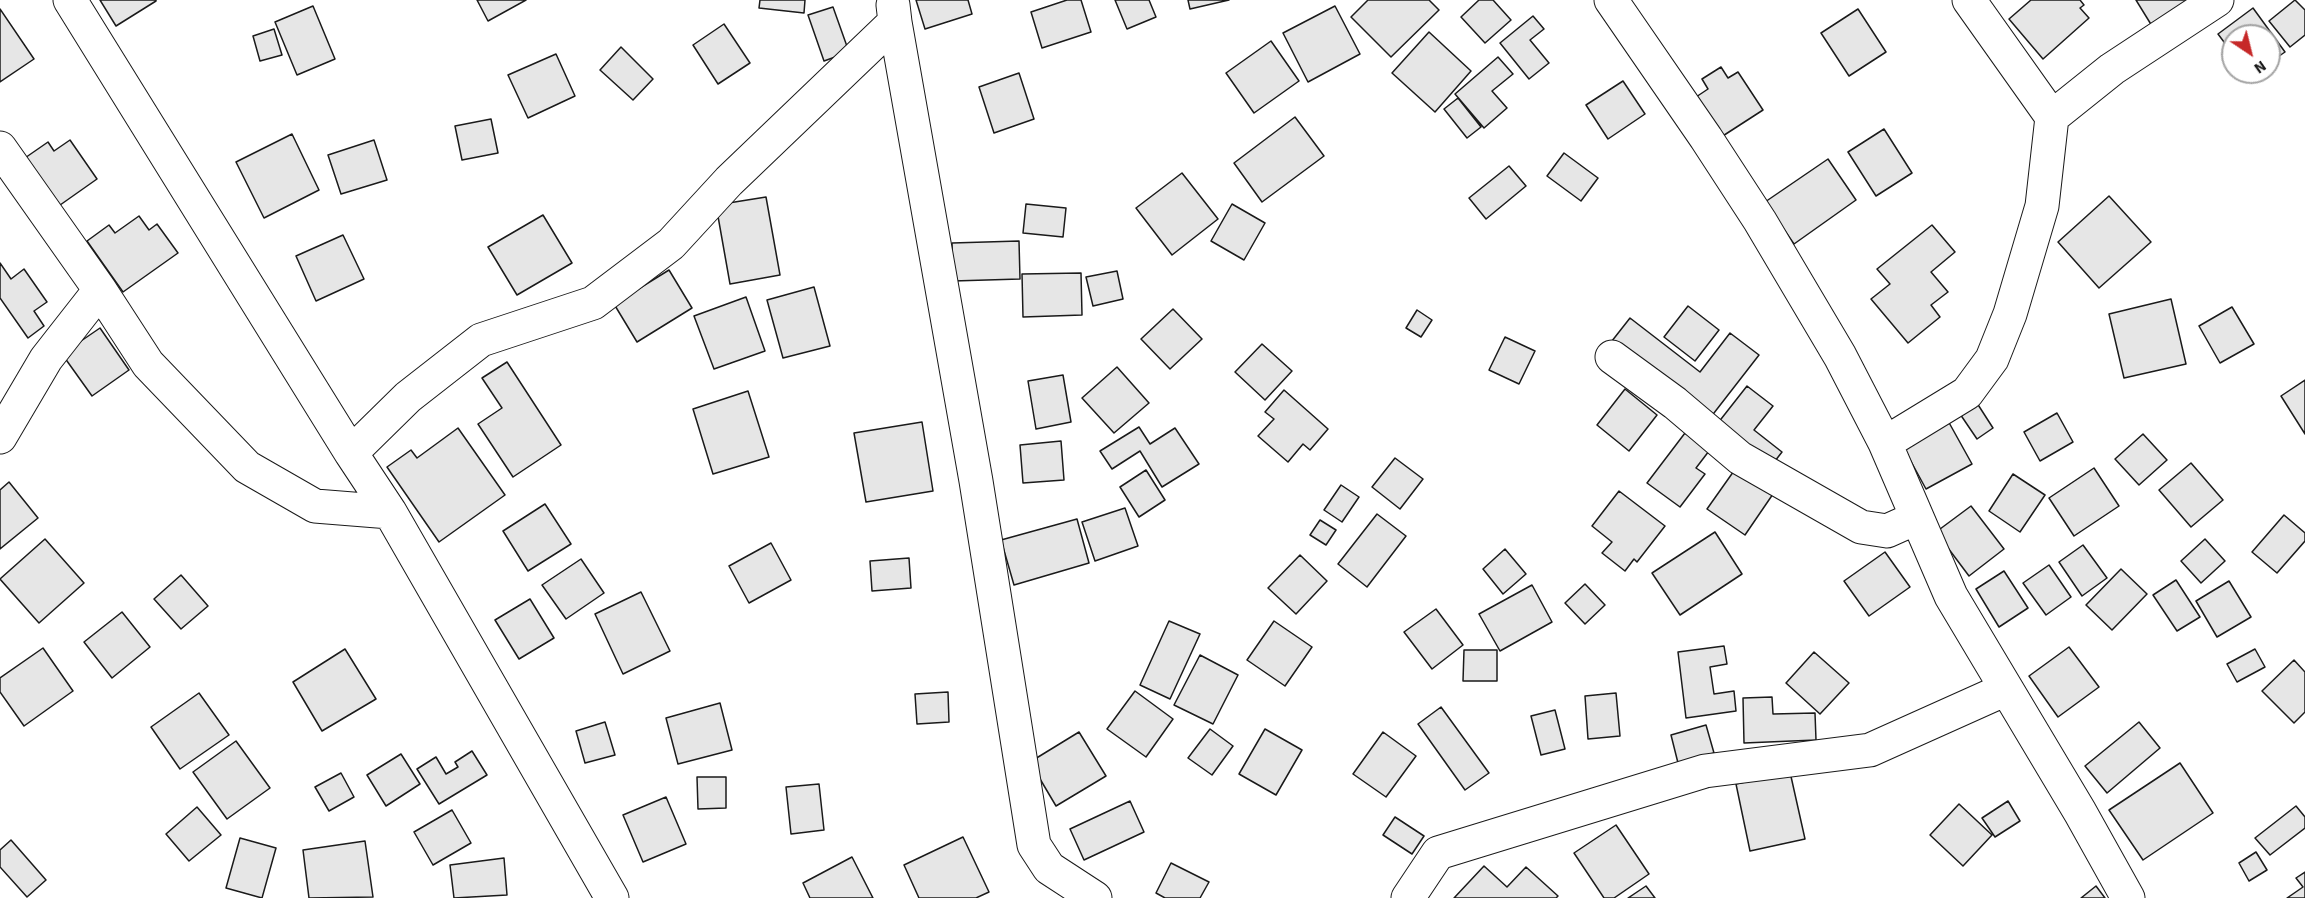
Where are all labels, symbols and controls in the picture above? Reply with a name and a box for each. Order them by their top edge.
north arrow [2221,24,2281,84]
text: N [2250,55,2271,79]

